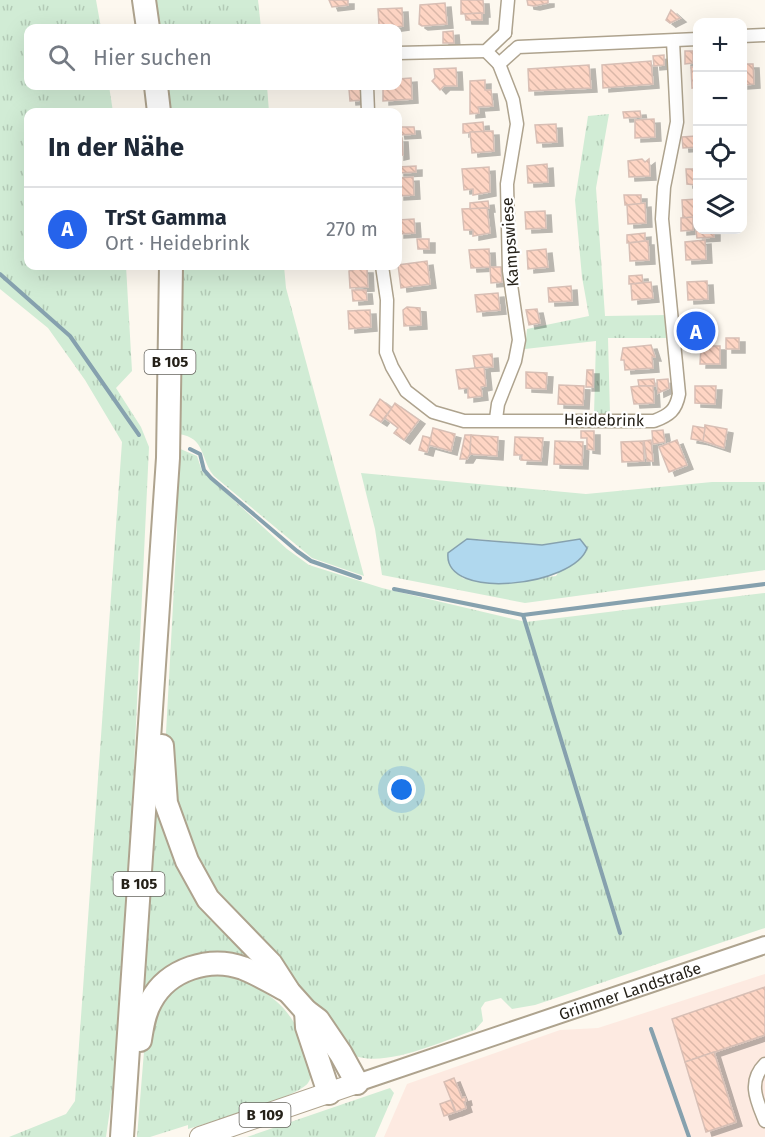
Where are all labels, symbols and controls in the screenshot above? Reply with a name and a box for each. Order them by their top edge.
map controls [693,18,747,234]
button: + [693,18,747,72]
search box [24,24,402,90]
icon: search [45,41,78,74]
text: Hier suchen [93,44,212,71]
button: − [693,72,747,126]
button: locate [693,126,747,180]
text: In der Nähe [48,132,184,163]
button: layers [693,180,747,234]
street label: Kampswiese [497,197,523,287]
text: TrSt Gamma [105,204,227,231]
text: A [62,217,73,241]
text: 270 m [326,217,378,241]
text: Ort · Heidebrink [105,231,249,255]
pin: A [676,308,716,354]
road number: B 105 [144,350,195,374]
street label: Heidebrink [564,410,645,430]
your location [387,775,416,804]
road number: B 105 [114,872,164,896]
street label: Grimmer Landstraße [556,958,703,1024]
road number: B 109 [240,1103,290,1127]

